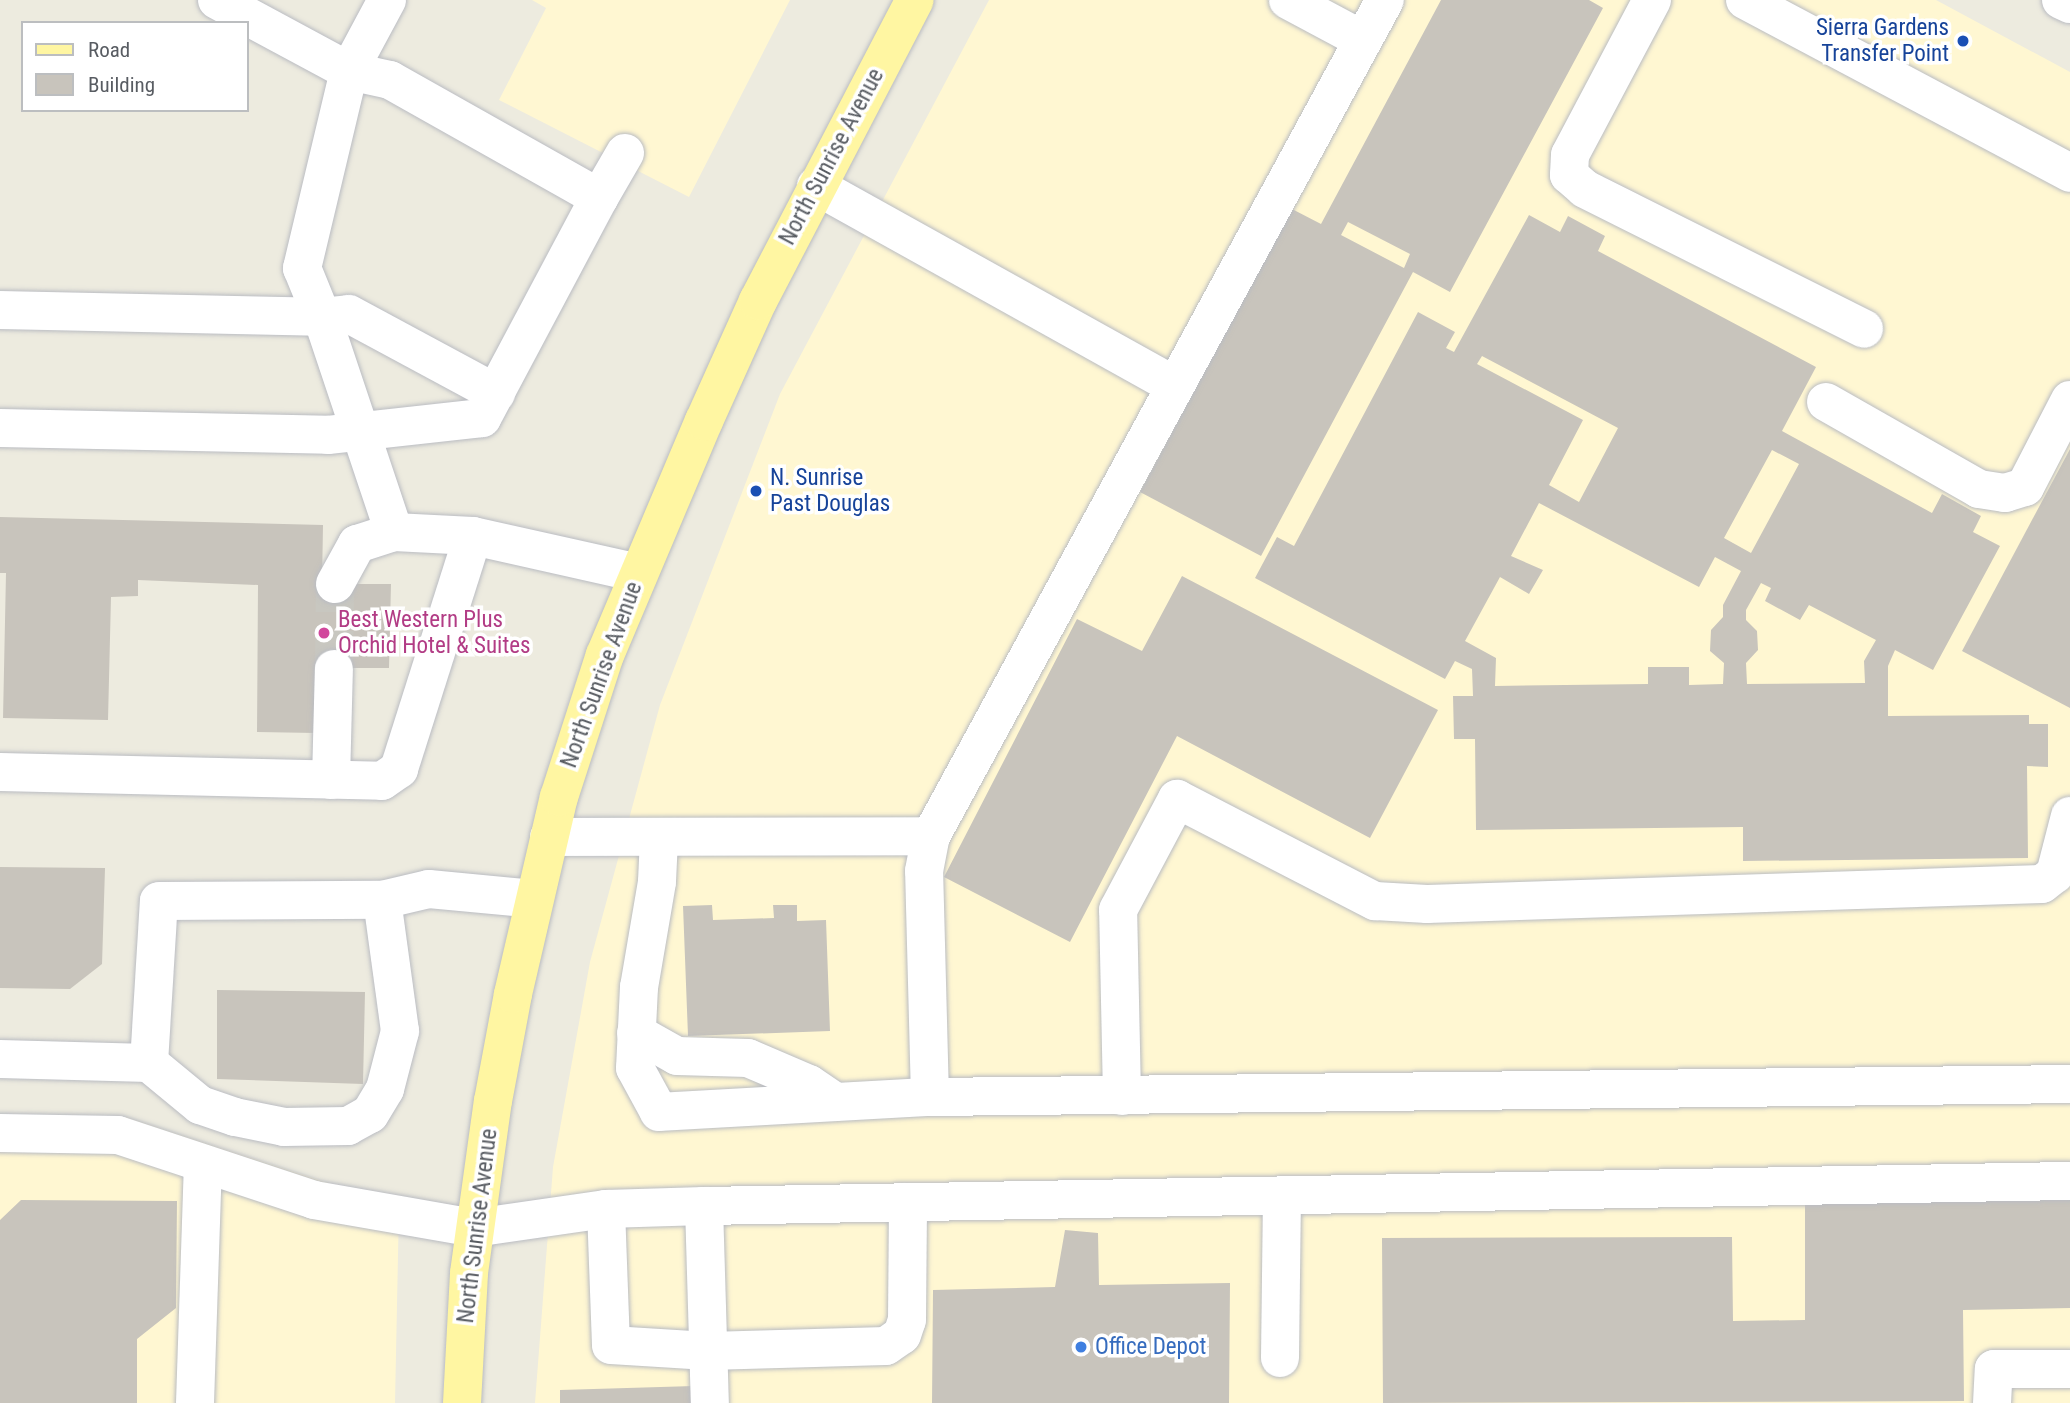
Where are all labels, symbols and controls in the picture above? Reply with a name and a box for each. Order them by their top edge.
place label: Sierra Gardens Transfer Point [1816,14,1949,68]
legend [21,21,248,112]
marker: Sierra Gardens Transfer Point [1955,33,1971,49]
text: Road [88,38,130,62]
street label: North Sunrise Avenue [774,64,890,250]
text: Building [88,73,155,97]
place label: N. Sunrise Past Douglas [770,464,890,518]
marker: N. Sunrise Past Douglas [748,483,764,499]
street label: North Sunrise Avenue [556,578,648,772]
place label: Best Western Plus Orchid Hotel & Suites [338,606,530,660]
marker: Best Western Plus Orchid Hotel & Suites [316,625,332,641]
street label: North Sunrise Avenue [452,1127,504,1325]
place label: Office Depot [1095,1333,1206,1361]
marker: Office Depot [1073,1339,1089,1355]

